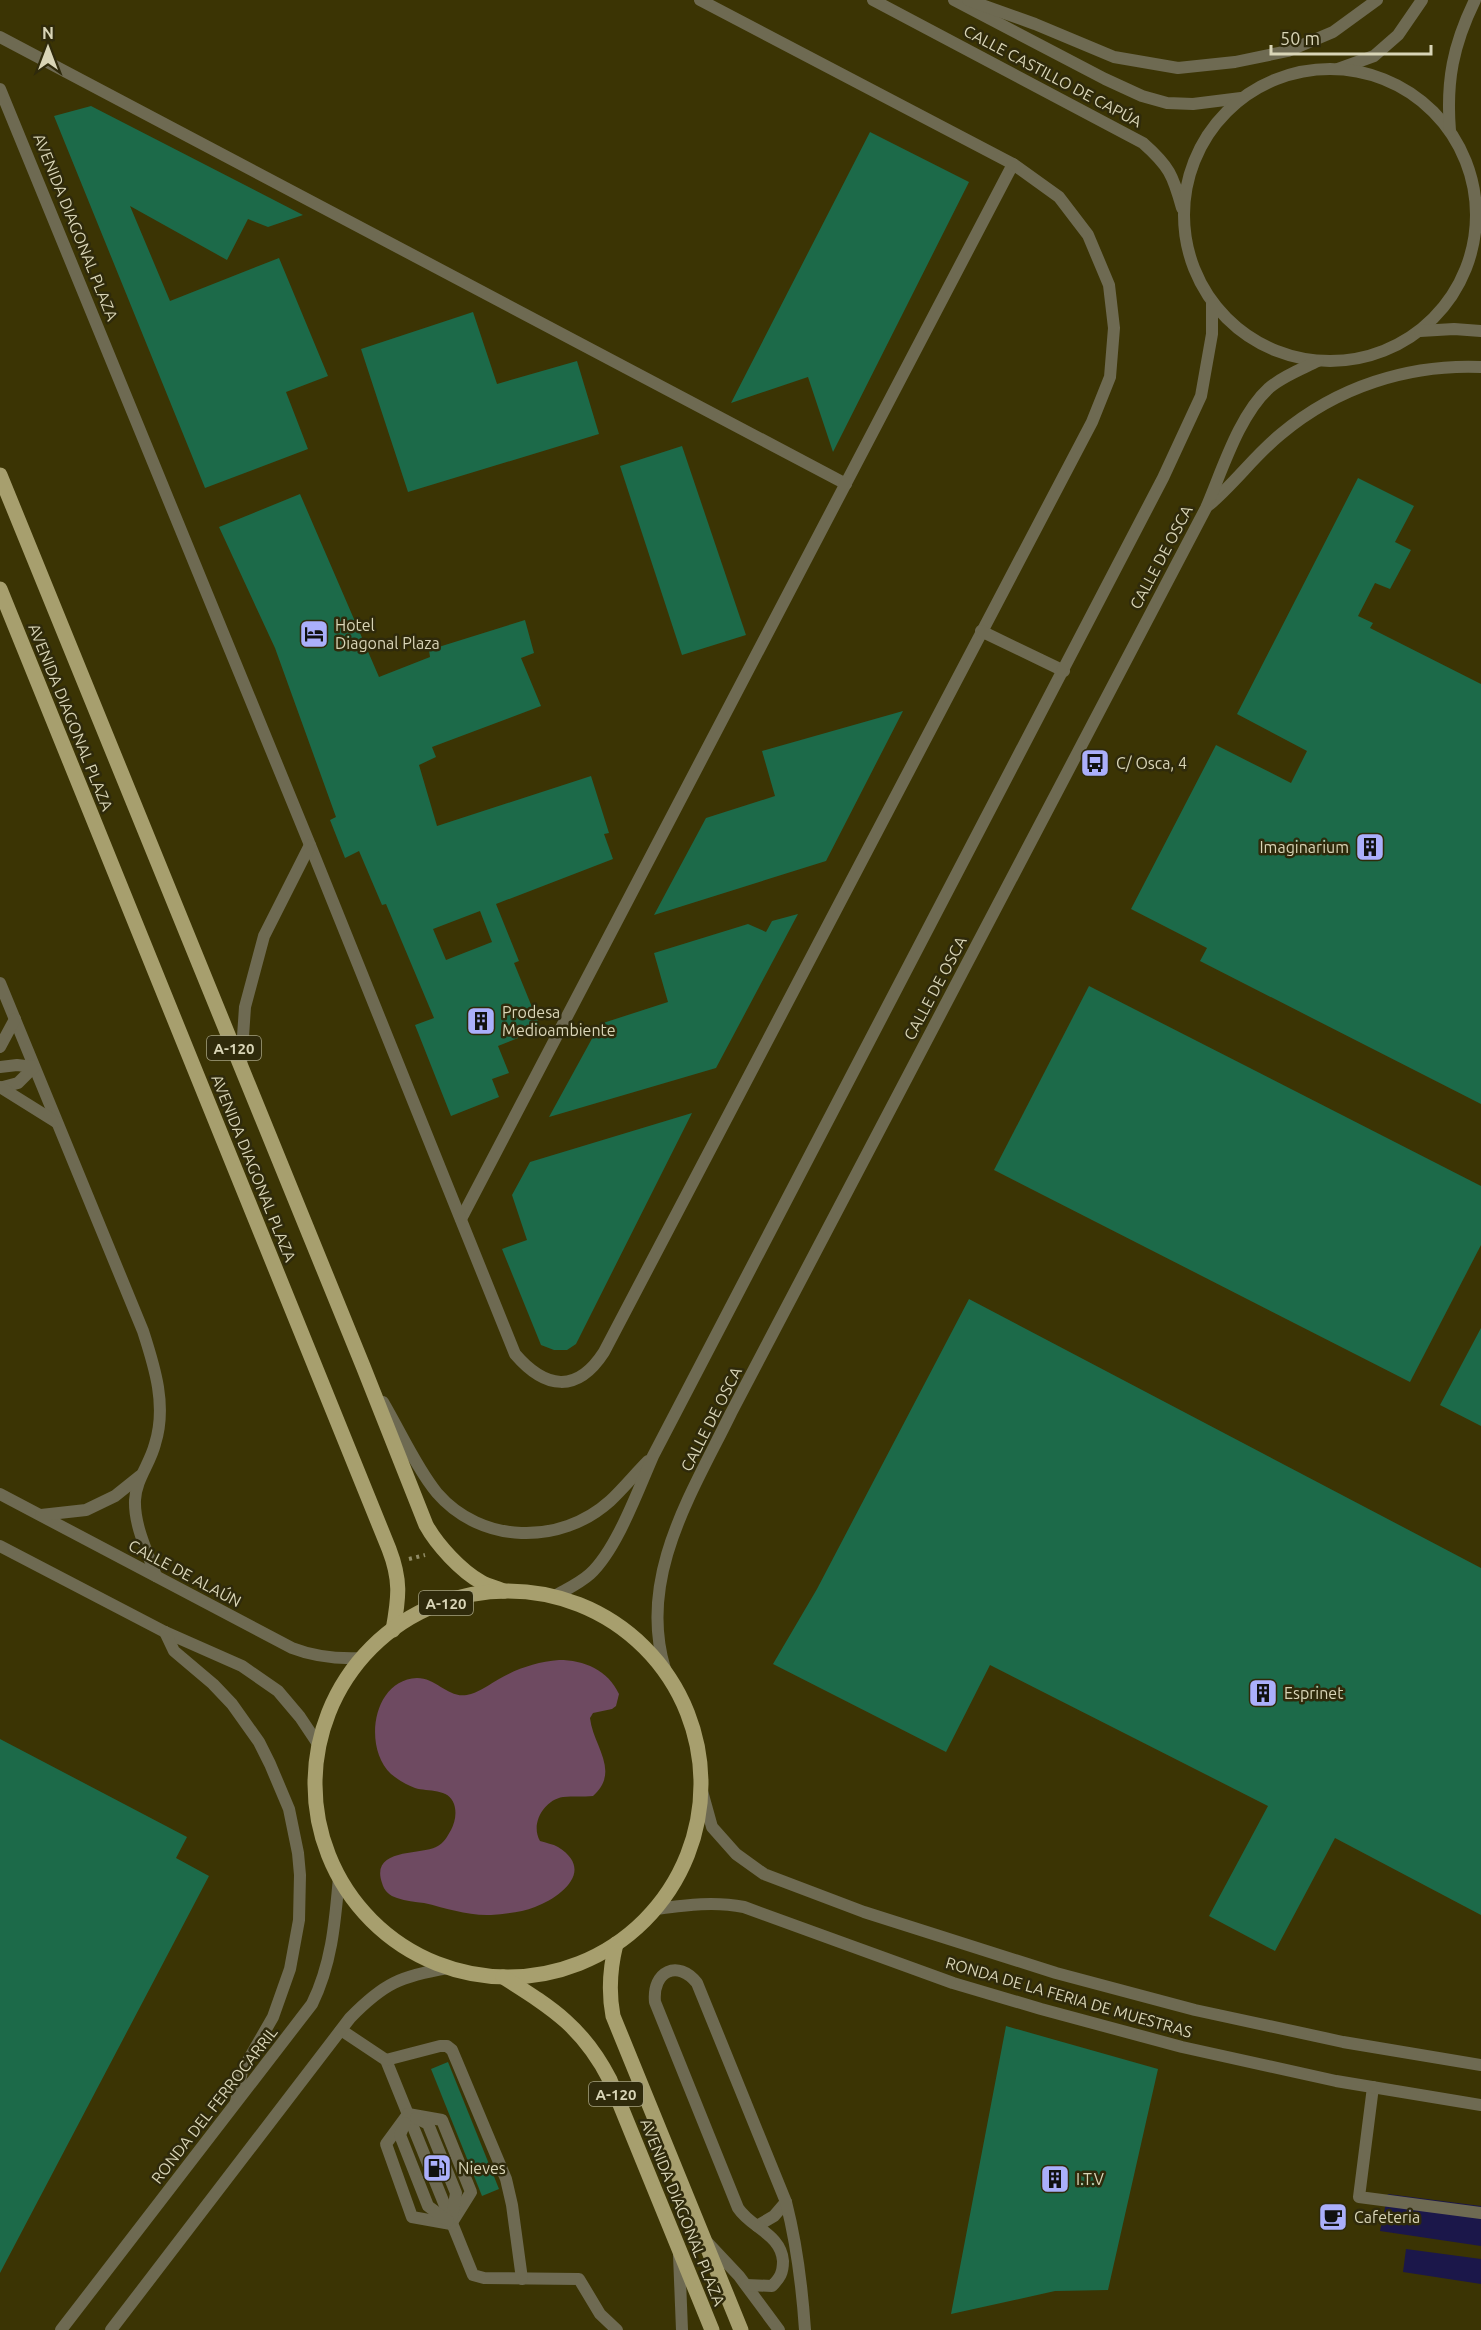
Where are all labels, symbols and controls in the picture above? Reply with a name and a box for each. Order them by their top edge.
north arrow [18,18,78,78]
scale bar [1271,18,1432,56]
street label: CALLE CASTILLO DE CAPÚA [961,20,1147,131]
text: N [42,24,54,42]
text: 50 m [1280,28,1320,48]
street label: AVENIDA DIAGONAL PLAZA [30,131,122,324]
street label: CALLE DE OSCA [1126,502,1196,612]
place label: Hotel Diagonal Plaza [335,616,440,652]
hotel icon: Hotel Diagonal Plaza [298,618,330,650]
street label: AVENIDA DIAGONAL PLAZA [25,621,117,814]
bus stop icon: C/ Osca, 4 [1079,747,1111,779]
place label: C/ Osca, 4 [1116,754,1187,772]
building icon: Imaginarium [1354,831,1386,863]
place label: Imaginarium [1260,838,1349,856]
street label: CALLE DE OSCA [900,933,970,1043]
place label: Prodesa Medioambiente [502,1003,616,1039]
building icon: Prodesa Medioambiente [465,1005,497,1037]
road number: A-120 [207,1036,261,1060]
street label: AVENIDA DIAGONAL PLAZA [208,1072,300,1265]
street label: CALLE DE OSCA [677,1363,745,1474]
street label: CALLE DE ALAÚN [126,1534,245,1610]
road number: A-120 [419,1591,473,1615]
building icon: Esprinet [1247,1677,1279,1709]
place label: Esprinet [1284,1684,1344,1702]
street label: RONDA DE LA FERIA DE MUESTRAS [944,1953,1194,2041]
street label: RONDA DEL FERROCARRIL [147,2023,281,2187]
road number: A-120 [589,2082,643,2106]
street label: AVENIDA DIAGONAL PLAZA [637,2116,729,2309]
fuel station icon: Nieves [421,2152,453,2184]
place label: Nieves [458,2159,506,2177]
building icon: I.T.V [1039,2163,1071,2195]
place label: I.T.V [1076,2170,1104,2188]
cafe icon: Cafeteria [1317,2201,1349,2233]
place label: Cafeteria [1354,2208,1420,2226]

